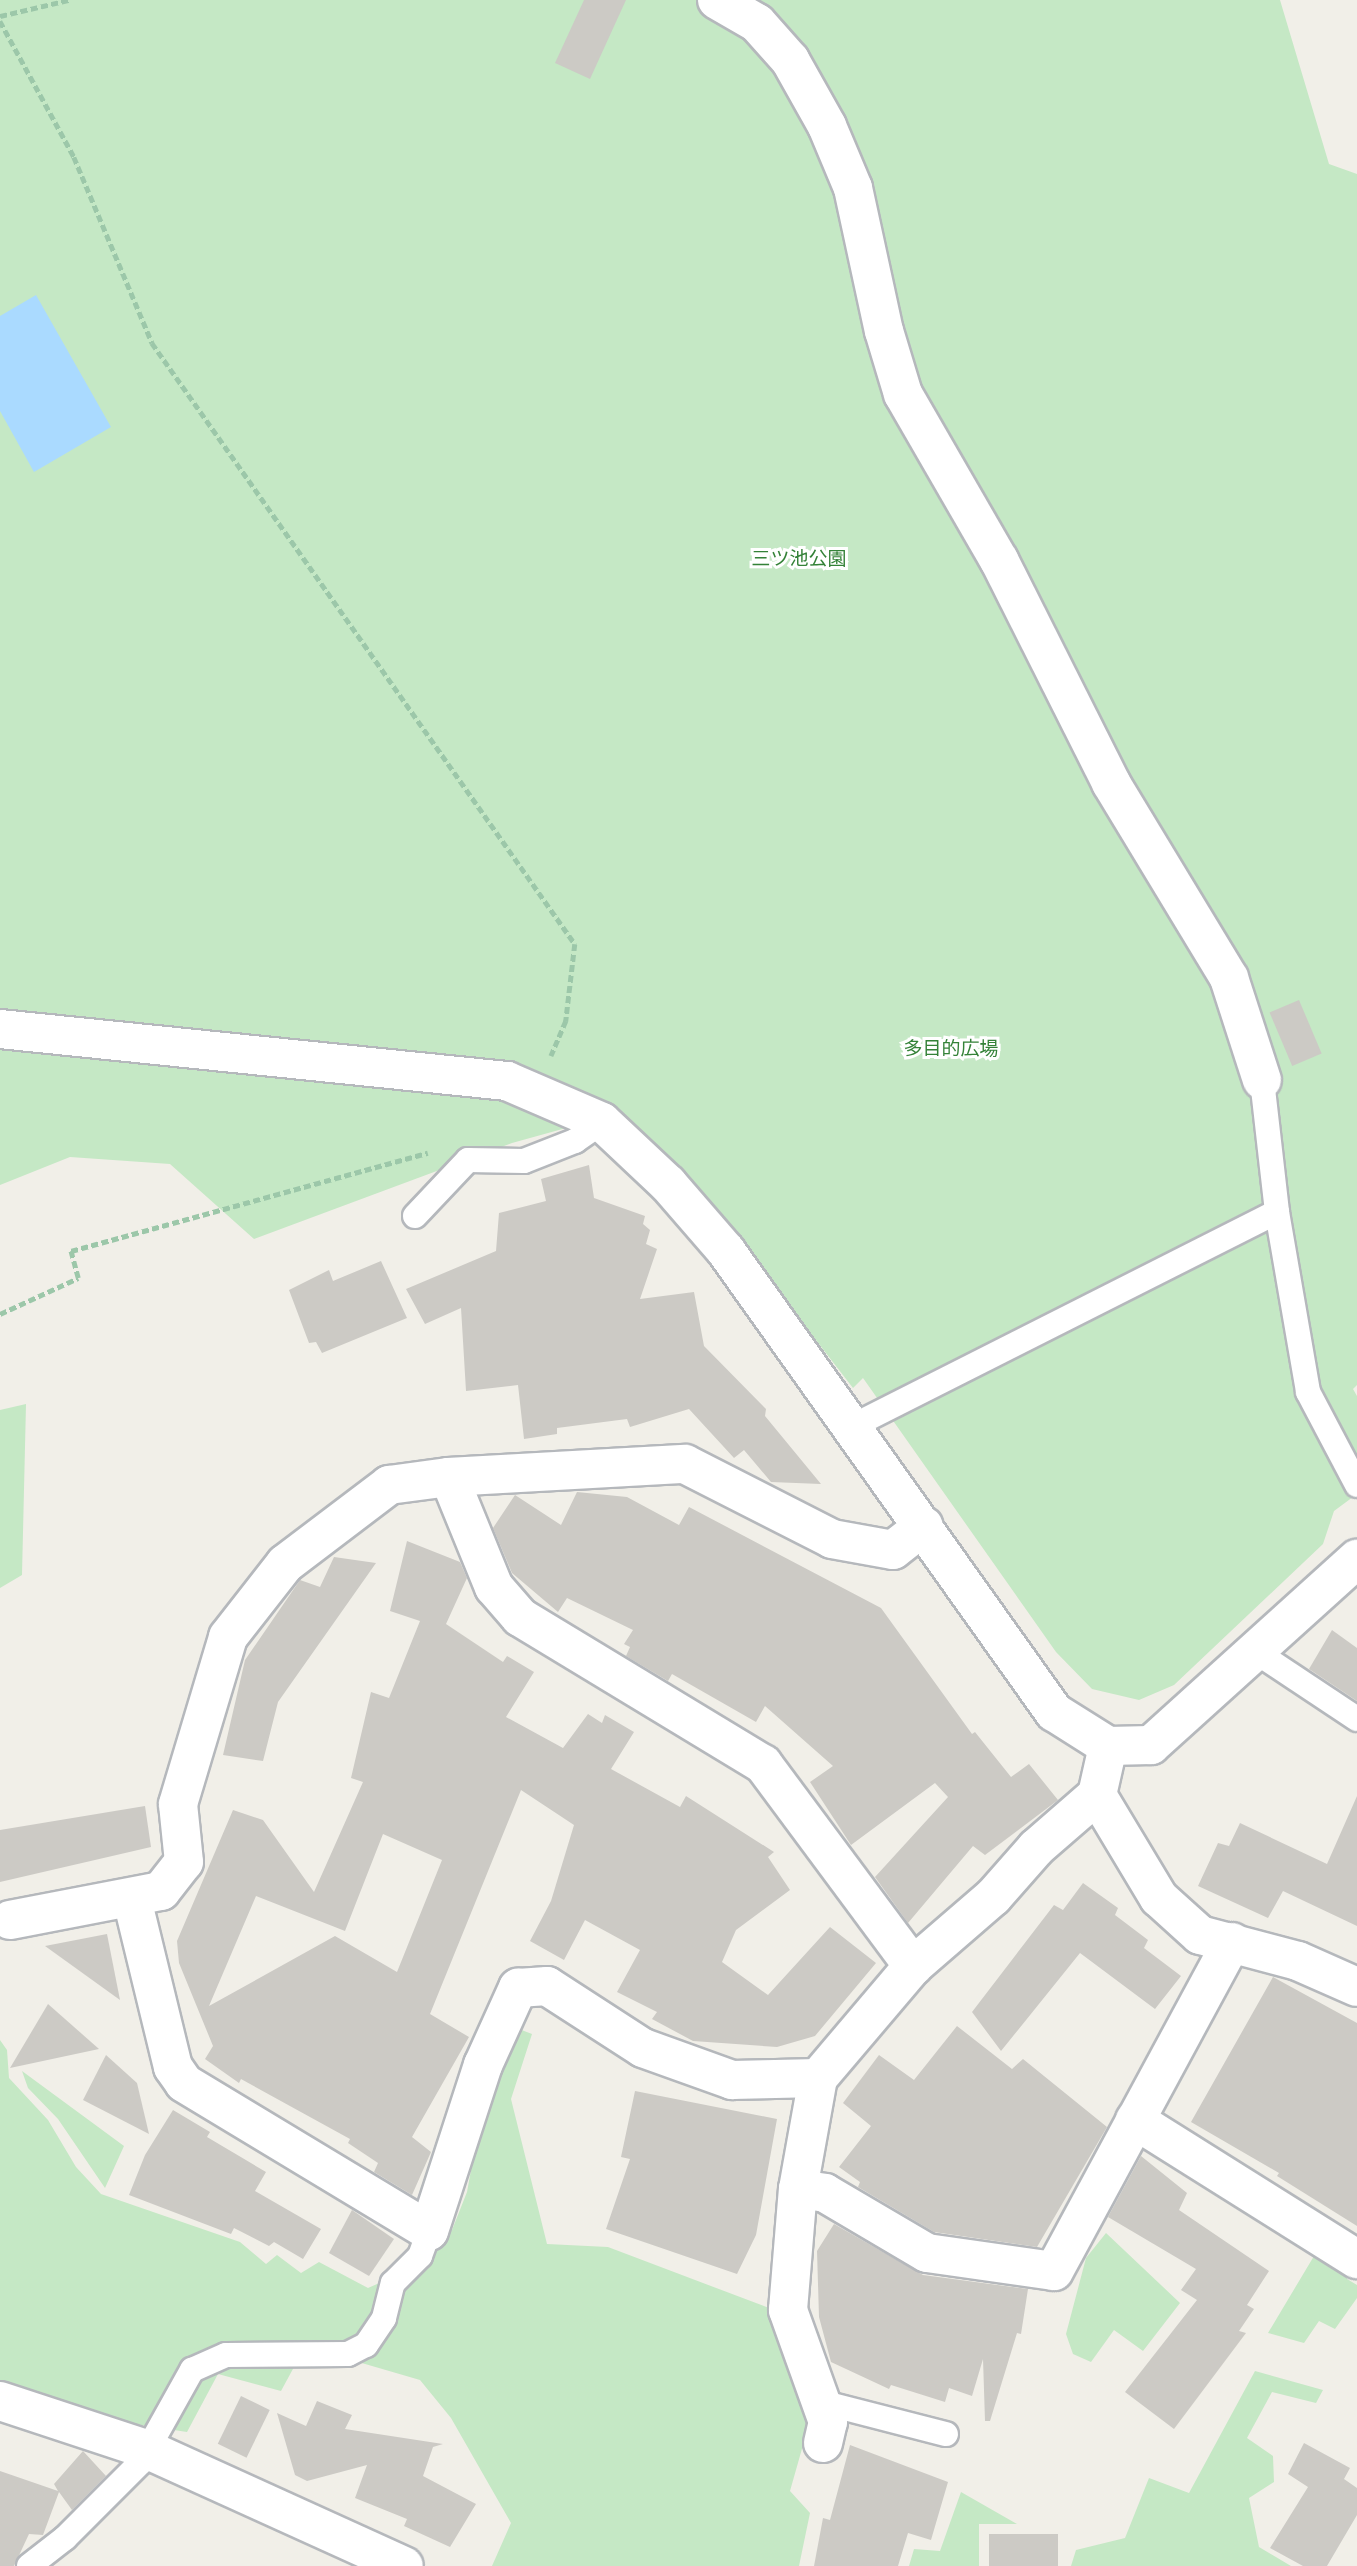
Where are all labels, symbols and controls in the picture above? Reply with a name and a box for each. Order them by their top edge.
park label: 三ツ池公園 [752,548,846,570]
park label: 多目的広場 [904,1038,998,1060]

